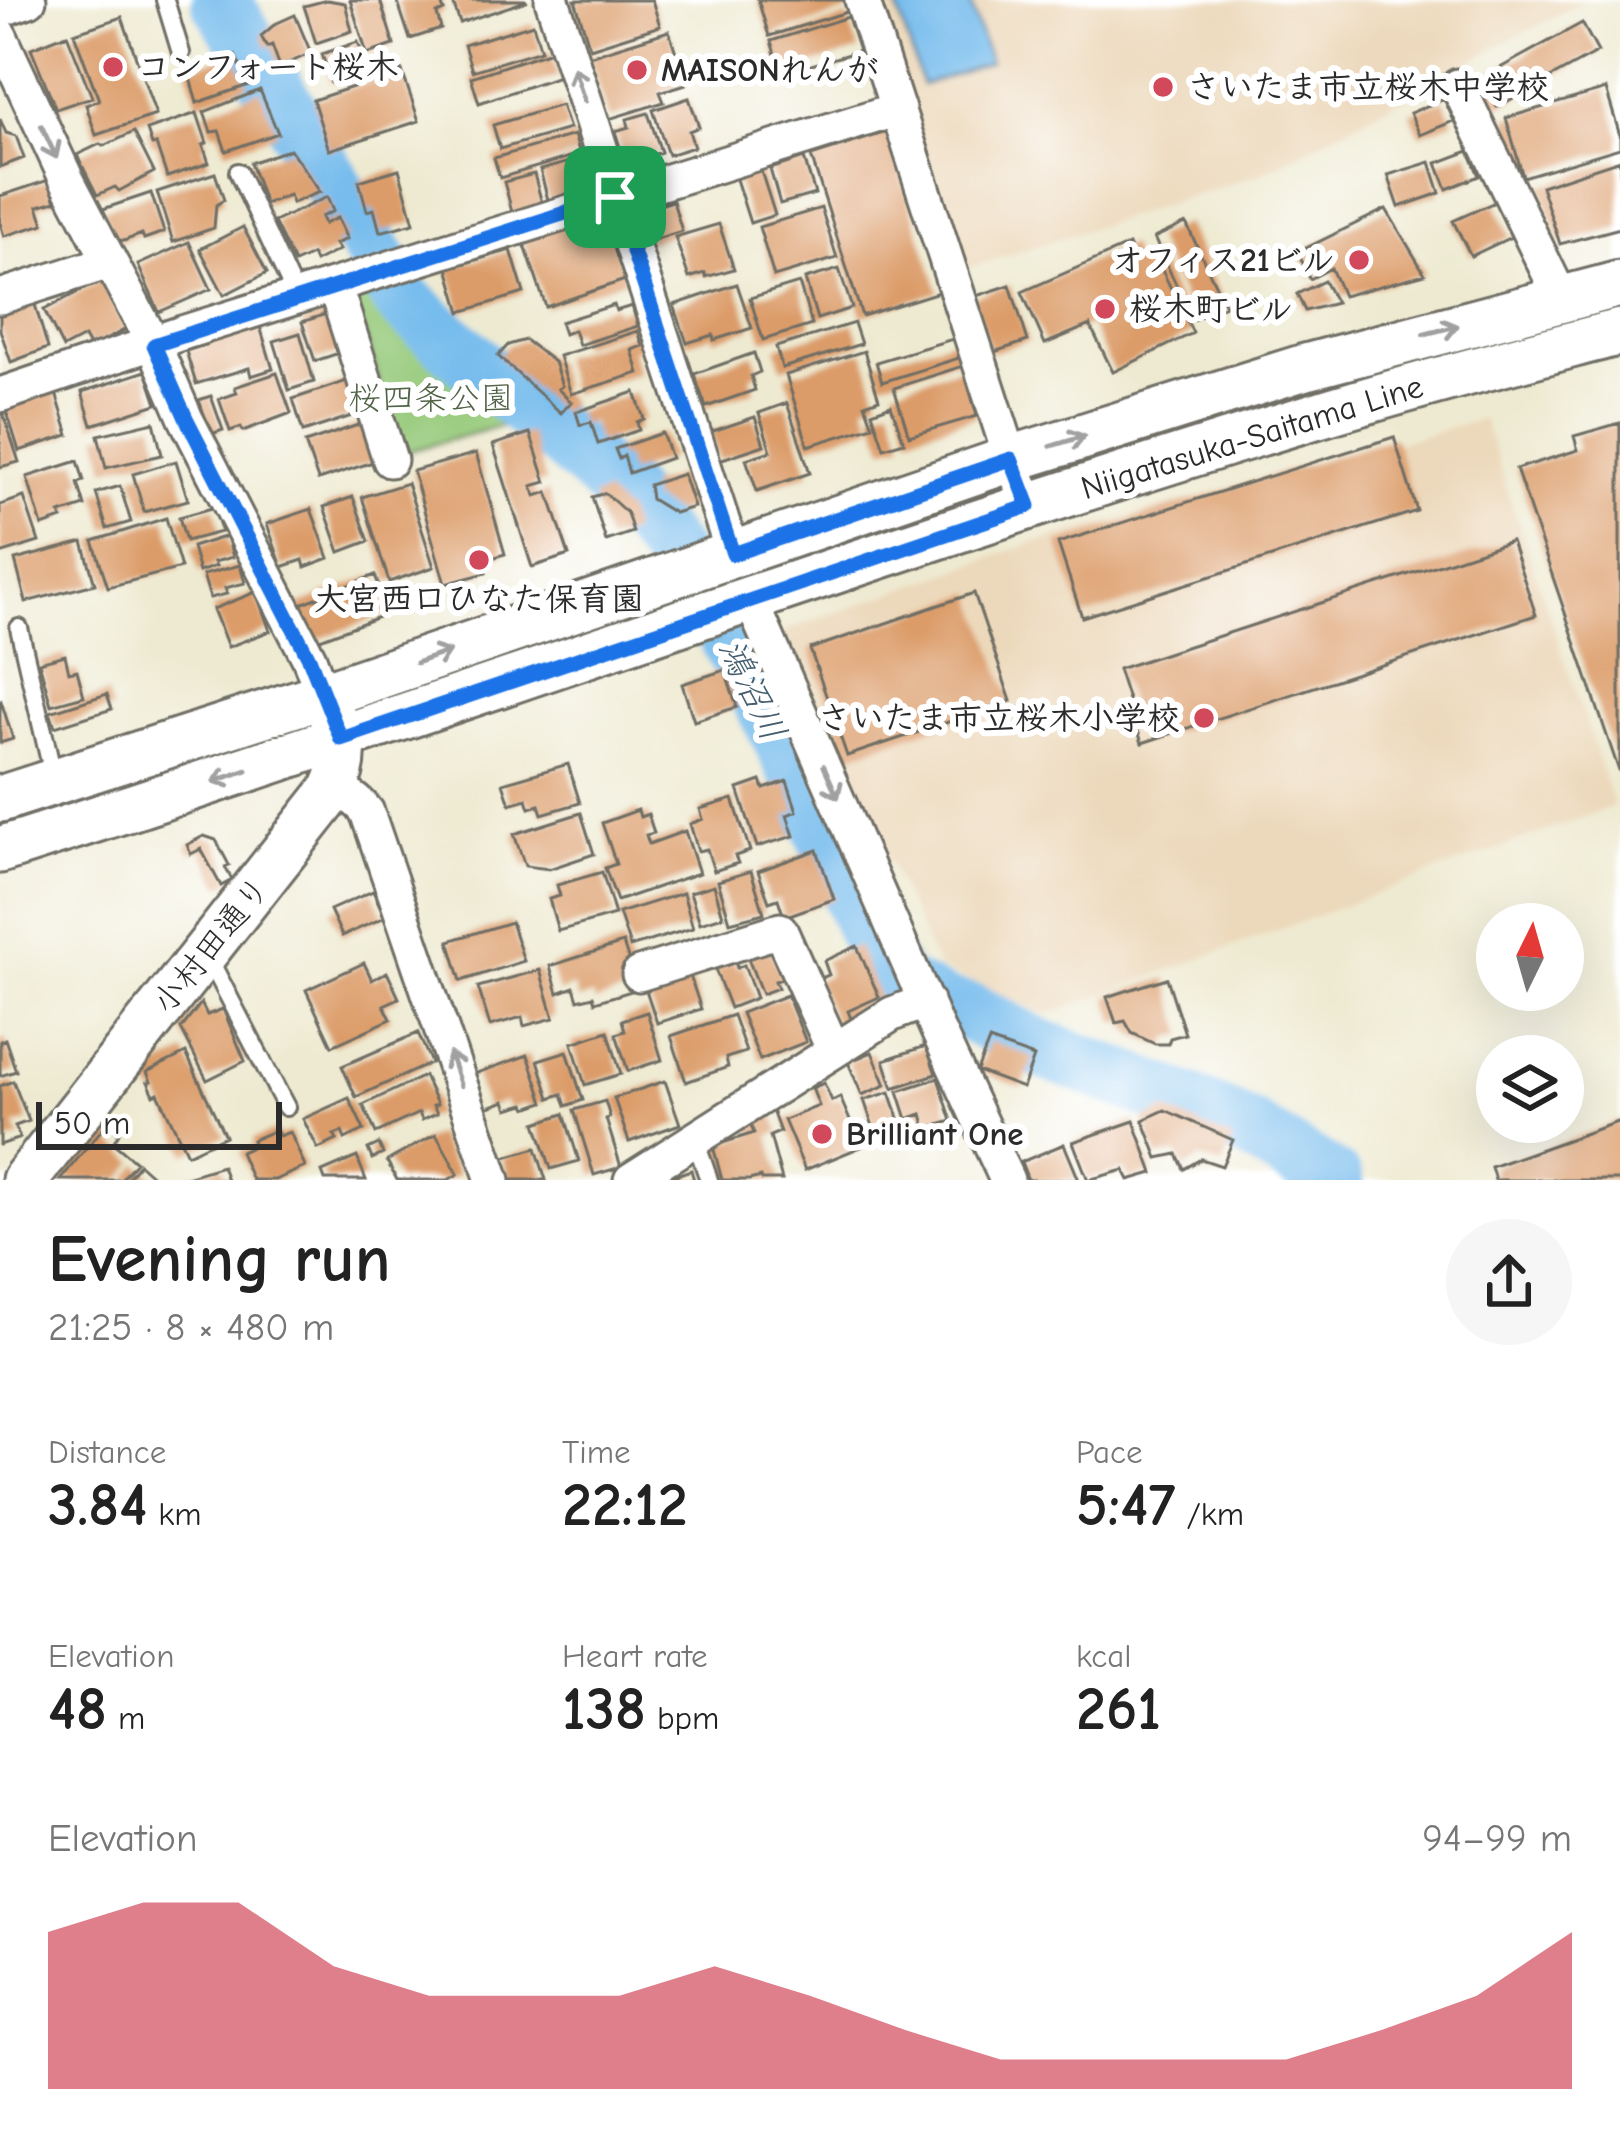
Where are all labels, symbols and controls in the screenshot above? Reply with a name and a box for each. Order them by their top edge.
place label: コンフォート桜木 [137,48,398,86]
place label: MAISONれんが [661,51,879,89]
marker: コンフォート桜木 [100,54,126,80]
marker: MAISONれんが [624,57,650,83]
one-way arrow [566,66,588,104]
place label: さいたま市立桜木中学校 [1187,68,1549,106]
marker: さいたま市立桜木中学校 [1150,74,1176,100]
one-way arrow [39,123,61,159]
pin [564,146,666,248]
icon: arrive [582,164,648,230]
place label: オフィス21ビル [1111,241,1335,279]
marker: オフィス21ビル [1346,247,1372,273]
place label: 桜木町ビル [1129,290,1293,328]
marker: 桜木町ビル [1092,296,1118,322]
one-way arrow [1422,318,1460,340]
street label: Niigatasuka-Saitama Line [1077,367,1427,507]
park label: 桜四条公園 [349,379,514,417]
one-way arrow [1048,429,1086,451]
marker: 大宮西口ひなた保育園 [466,547,492,573]
place label: 大宮西口ひなた保育園 [314,580,644,618]
water label: 鴻沼川 [710,632,794,748]
one-way arrow [414,645,451,666]
place label: さいたま市立桜木小学校 [818,699,1180,737]
marker: さいたま市立桜木小学校 [1191,705,1217,731]
one-way arrow [822,764,844,800]
one-way arrow [212,767,250,789]
street label: 小村田通り [144,869,278,1021]
north arrow [1476,903,1584,1011]
map controls [1476,903,1584,1143]
button: layers [1476,1035,1584,1143]
one-way arrow [443,1051,465,1089]
scale bar [36,1096,282,1149]
text: 50 m [54,1104,130,1142]
place label: Brilliant One [846,1115,1024,1153]
marker: Brilliant One [809,1121,835,1147]
button: share [1446,1219,1572,1345]
text: Evening run [48,1222,390,1298]
text: 21:25 · 8 × 480 m [48,1305,334,1350]
text: Distance [48,1433,166,1471]
text: Time [562,1433,631,1471]
text: Pace [1076,1433,1143,1471]
text: 3.84 [48,1471,147,1540]
text: 22:12 [562,1471,688,1540]
text: 5:47 [1076,1471,1175,1540]
text: km [147,1495,202,1533]
text: /km [1175,1495,1244,1533]
text: Elevation [48,1637,174,1675]
text: Heart rate [562,1637,708,1675]
text: kcal [1076,1637,1131,1675]
text: 48 [48,1675,107,1744]
text: 138 [562,1675,646,1744]
text: 261 [1076,1675,1161,1744]
text: m [107,1699,145,1737]
text: bpm [646,1699,719,1737]
text: Elevation [48,1816,197,1861]
text: 94–99 m [1422,1816,1572,1861]

